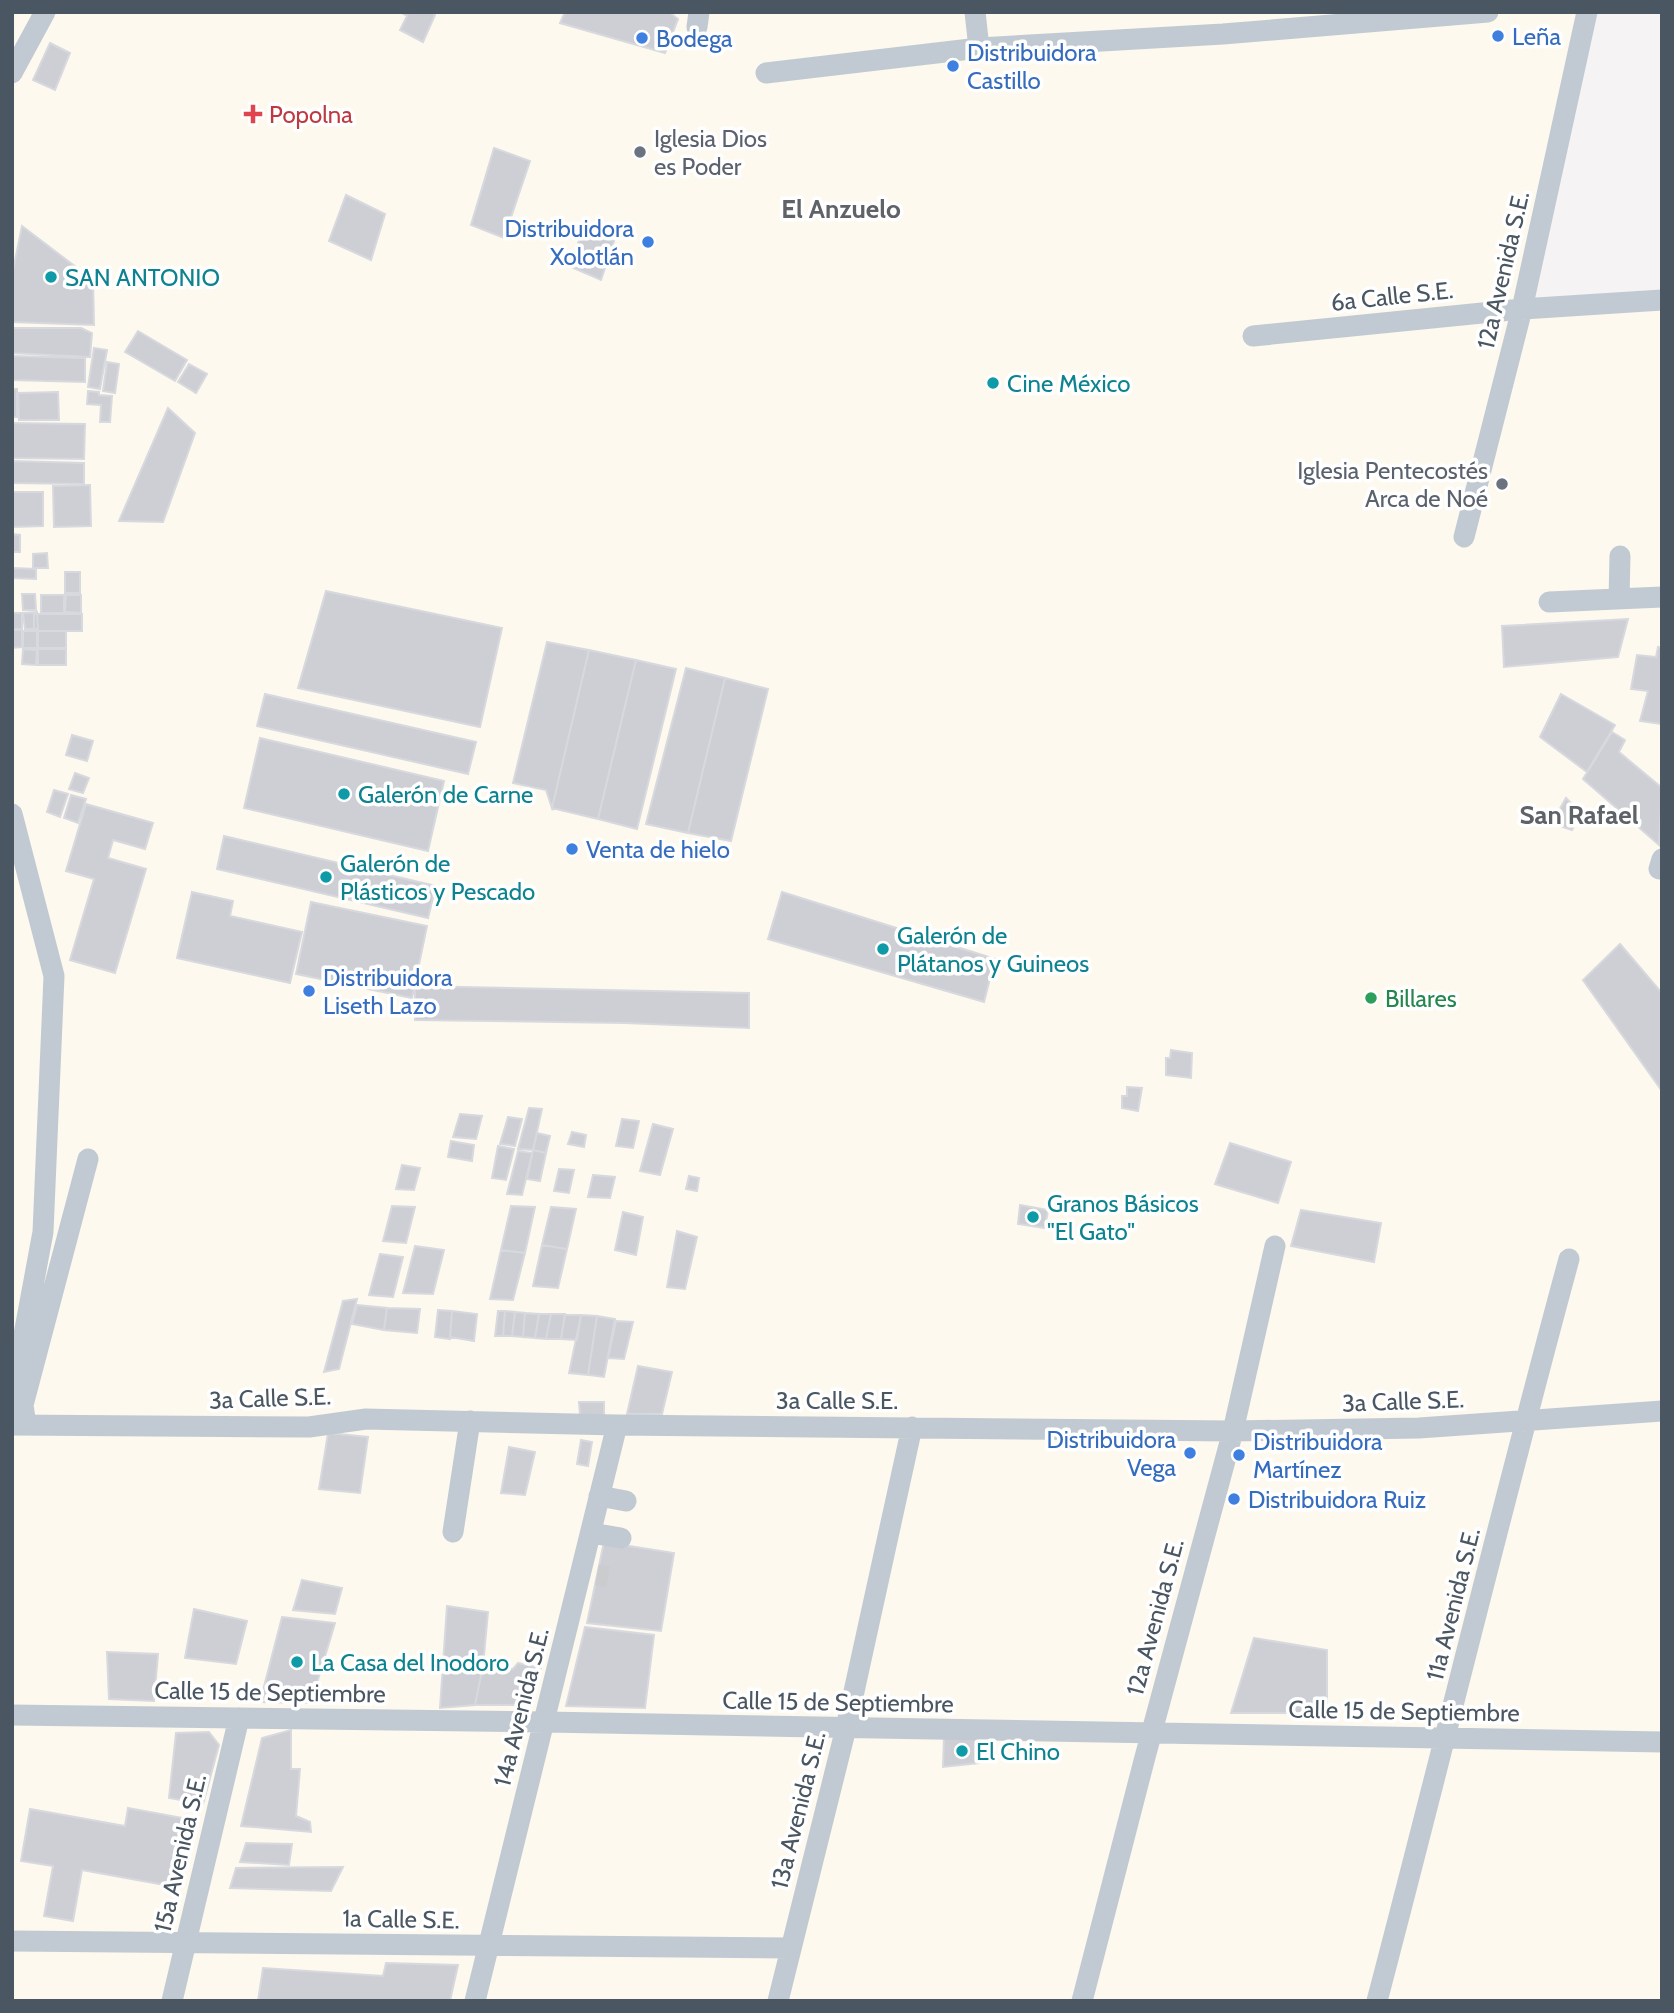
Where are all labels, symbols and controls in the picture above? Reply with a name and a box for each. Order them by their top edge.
place label: Leña [1512,22,1561,51]
place label: Bodega [656,24,733,53]
marker: Leña [1490,28,1506,44]
marker: Bodega [634,30,650,46]
place label: Distribuidora Castillo [967,38,1097,95]
marker: Distribuidora Castillo [945,58,961,74]
place label: Popolna [269,100,353,129]
marker: Popolna [243,104,263,124]
place label: Iglesia Dios es Poder [654,124,767,181]
marker: Iglesia Dios es Poder [632,144,648,160]
street label: 12a Avenida S.E. [1471,188,1535,352]
district label: El Anzuelo [781,193,901,225]
place label: Distribuidora Xolotlán [504,214,634,271]
marker: Distribuidora Xolotlán [640,234,656,250]
place label: SAN ANTONIO [65,263,220,292]
marker: SAN ANTONIO [43,269,59,285]
street label: 6a Calle S.E. [1329,275,1455,317]
place label: Cine México [1007,369,1130,398]
marker: Cine México [985,375,1001,391]
place label: Iglesia Pentecostés Arca de Noé [1297,456,1488,513]
marker: Iglesia Pentecostés Arca de Noé [1494,476,1510,492]
place label: Galerón de Carne [358,780,533,809]
marker: Galerón de Carne [336,786,352,802]
district label: San Rafael [1519,799,1639,831]
place label: Venta de hielo [586,835,730,864]
marker: Venta de hielo [564,841,580,857]
place label: Galerón de Plásticos y Pescado [340,849,535,906]
marker: Galerón de Plásticos y Pescado [318,869,334,885]
place label: Galerón de Plátanos y Guineos [897,921,1089,978]
marker: Galerón de Plátanos y Guineos [875,941,891,957]
place label: Distribuidora Liseth Lazo [323,963,453,1020]
marker: Distribuidora Liseth Lazo [301,983,317,999]
place label: Billares [1385,984,1457,1013]
marker: Billares [1363,990,1379,1006]
place label: Granos Básicos "El Gato" [1047,1189,1199,1246]
marker: Granos Básicos "El Gato" [1025,1209,1041,1225]
street label: 3a Calle S.E. [208,1381,332,1415]
street label: 3a Calle S.E. [1341,1384,1465,1418]
street label: 3a Calle S.E. [776,1386,898,1415]
place label: Distribuidora Vega [1046,1425,1176,1482]
place label: Distribuidora Martínez [1253,1427,1383,1484]
marker: Distribuidora Vega [1182,1445,1198,1461]
marker: Distribuidora Martínez [1231,1447,1247,1463]
place label: Distribuidora Ruiz [1248,1485,1426,1514]
marker: Distribuidora Ruiz [1226,1491,1242,1507]
street label: 11a Avenida S.E. [1420,1525,1486,1683]
street label: 12a Avenida S.E. [1120,1535,1190,1699]
street label: 14a Avenida S.E. [487,1625,555,1789]
place label: La Casa del Inodoro [311,1648,509,1677]
marker: La Casa del Inodoro [289,1654,305,1670]
street label: Calle 15 de Septiembre [154,1675,386,1709]
street label: Calle 15 de Septiembre [722,1685,954,1719]
street label: Calle 15 de Septiembre [1288,1694,1520,1728]
street label: 13a Avenida S.E. [764,1728,832,1892]
place label: El Chino [976,1737,1060,1766]
marker: El Chino [954,1743,970,1759]
street label: 15a Avenida S.E. [148,1771,212,1935]
street label: 1a Calle S.E. [342,1903,460,1935]

